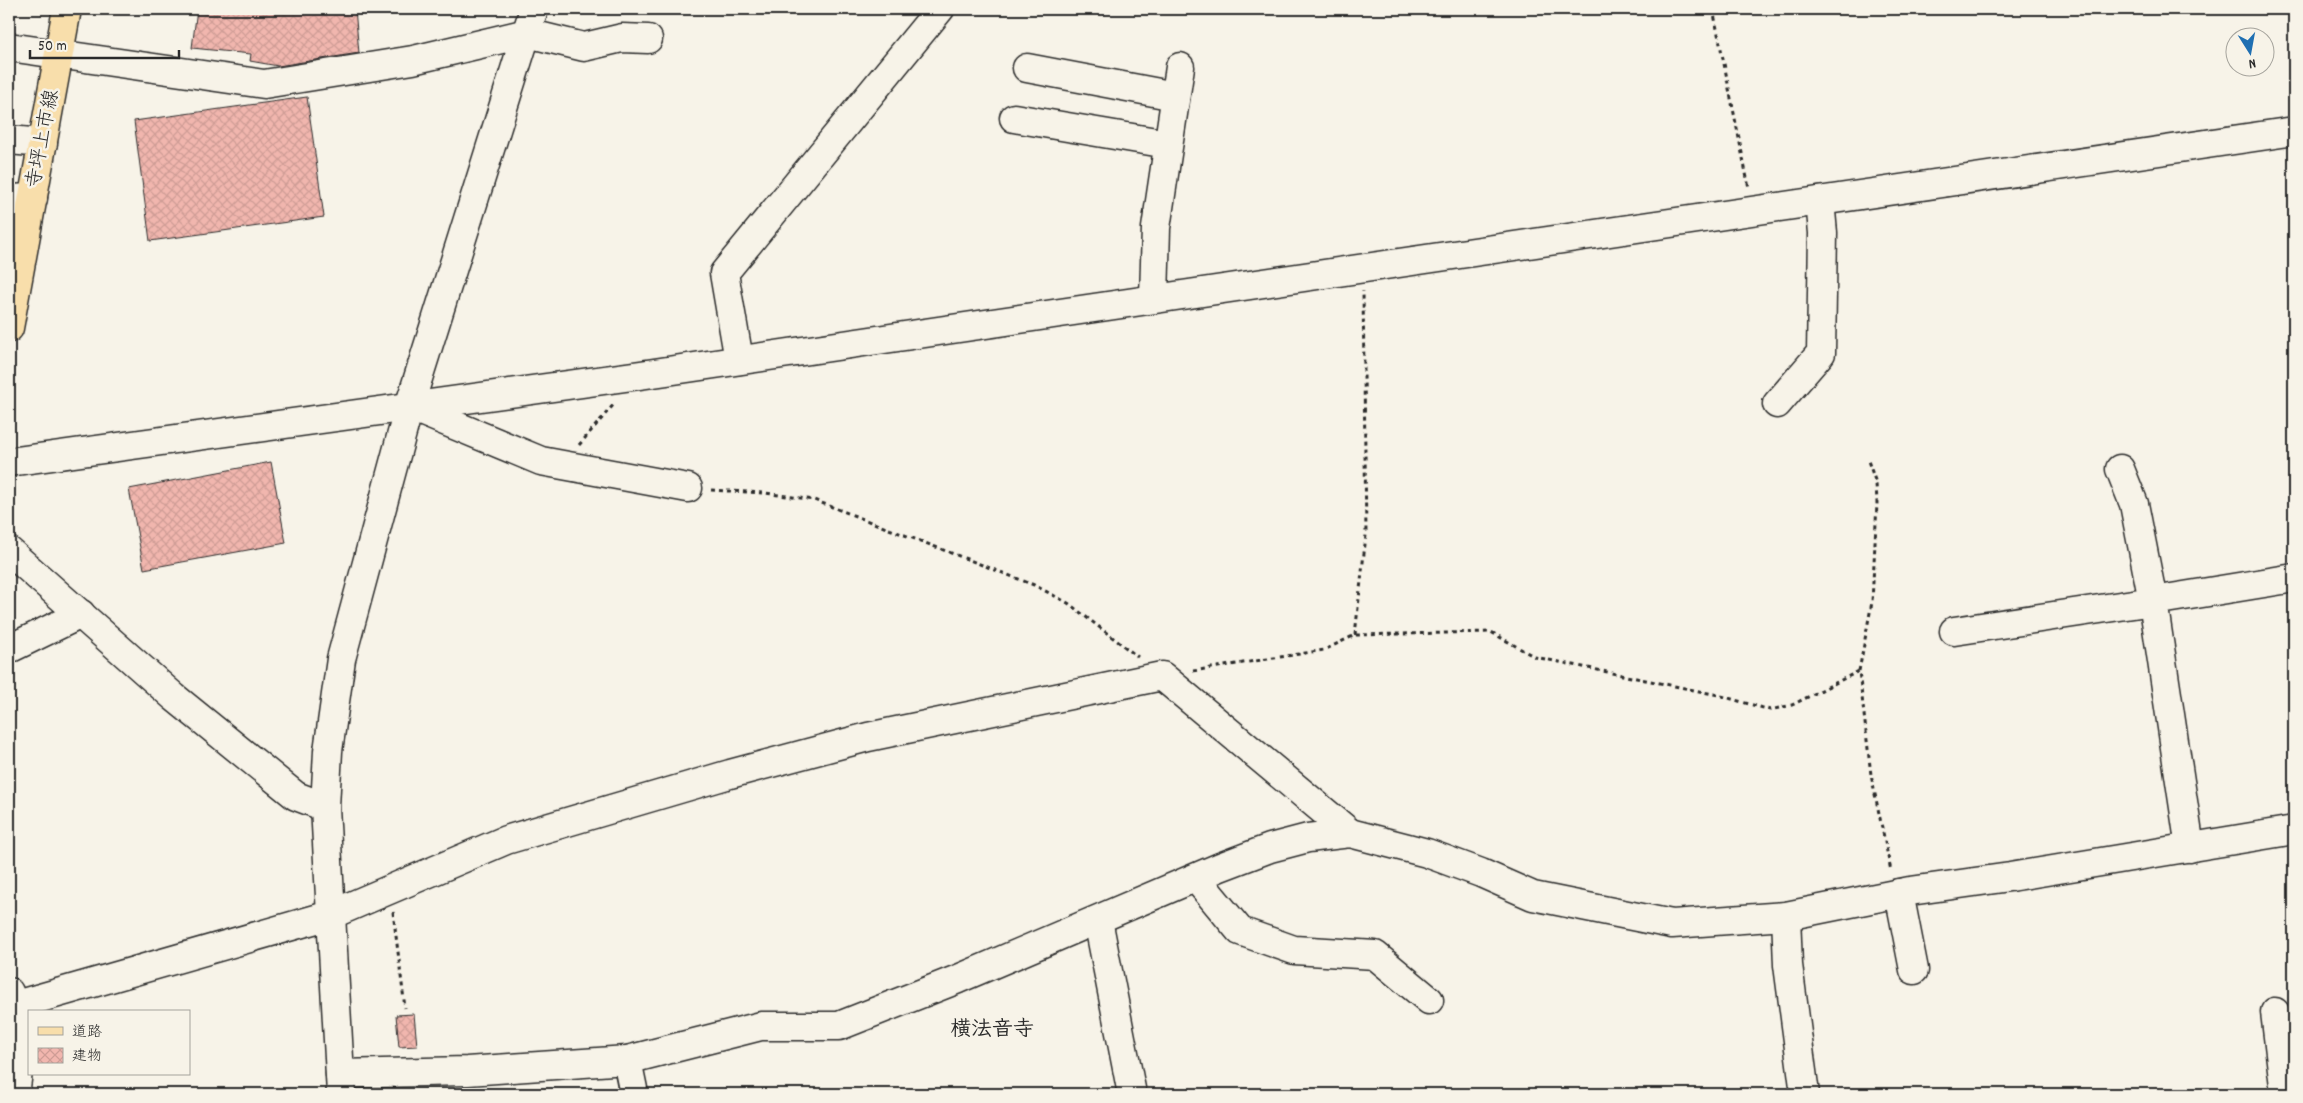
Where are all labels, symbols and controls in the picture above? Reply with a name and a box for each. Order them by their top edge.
scale bar [30,28,179,60]
north arrow [2226,28,2276,78]
text: 50 m [38,36,67,58]
text: N [2247,52,2257,73]
street label: 寺坪上市線 [21,87,67,191]
legend [28,1010,190,1076]
district label: 横法音寺 [950,1016,1034,1046]
text: 道路 [72,1022,102,1044]
text: 建物 [72,1046,102,1068]

